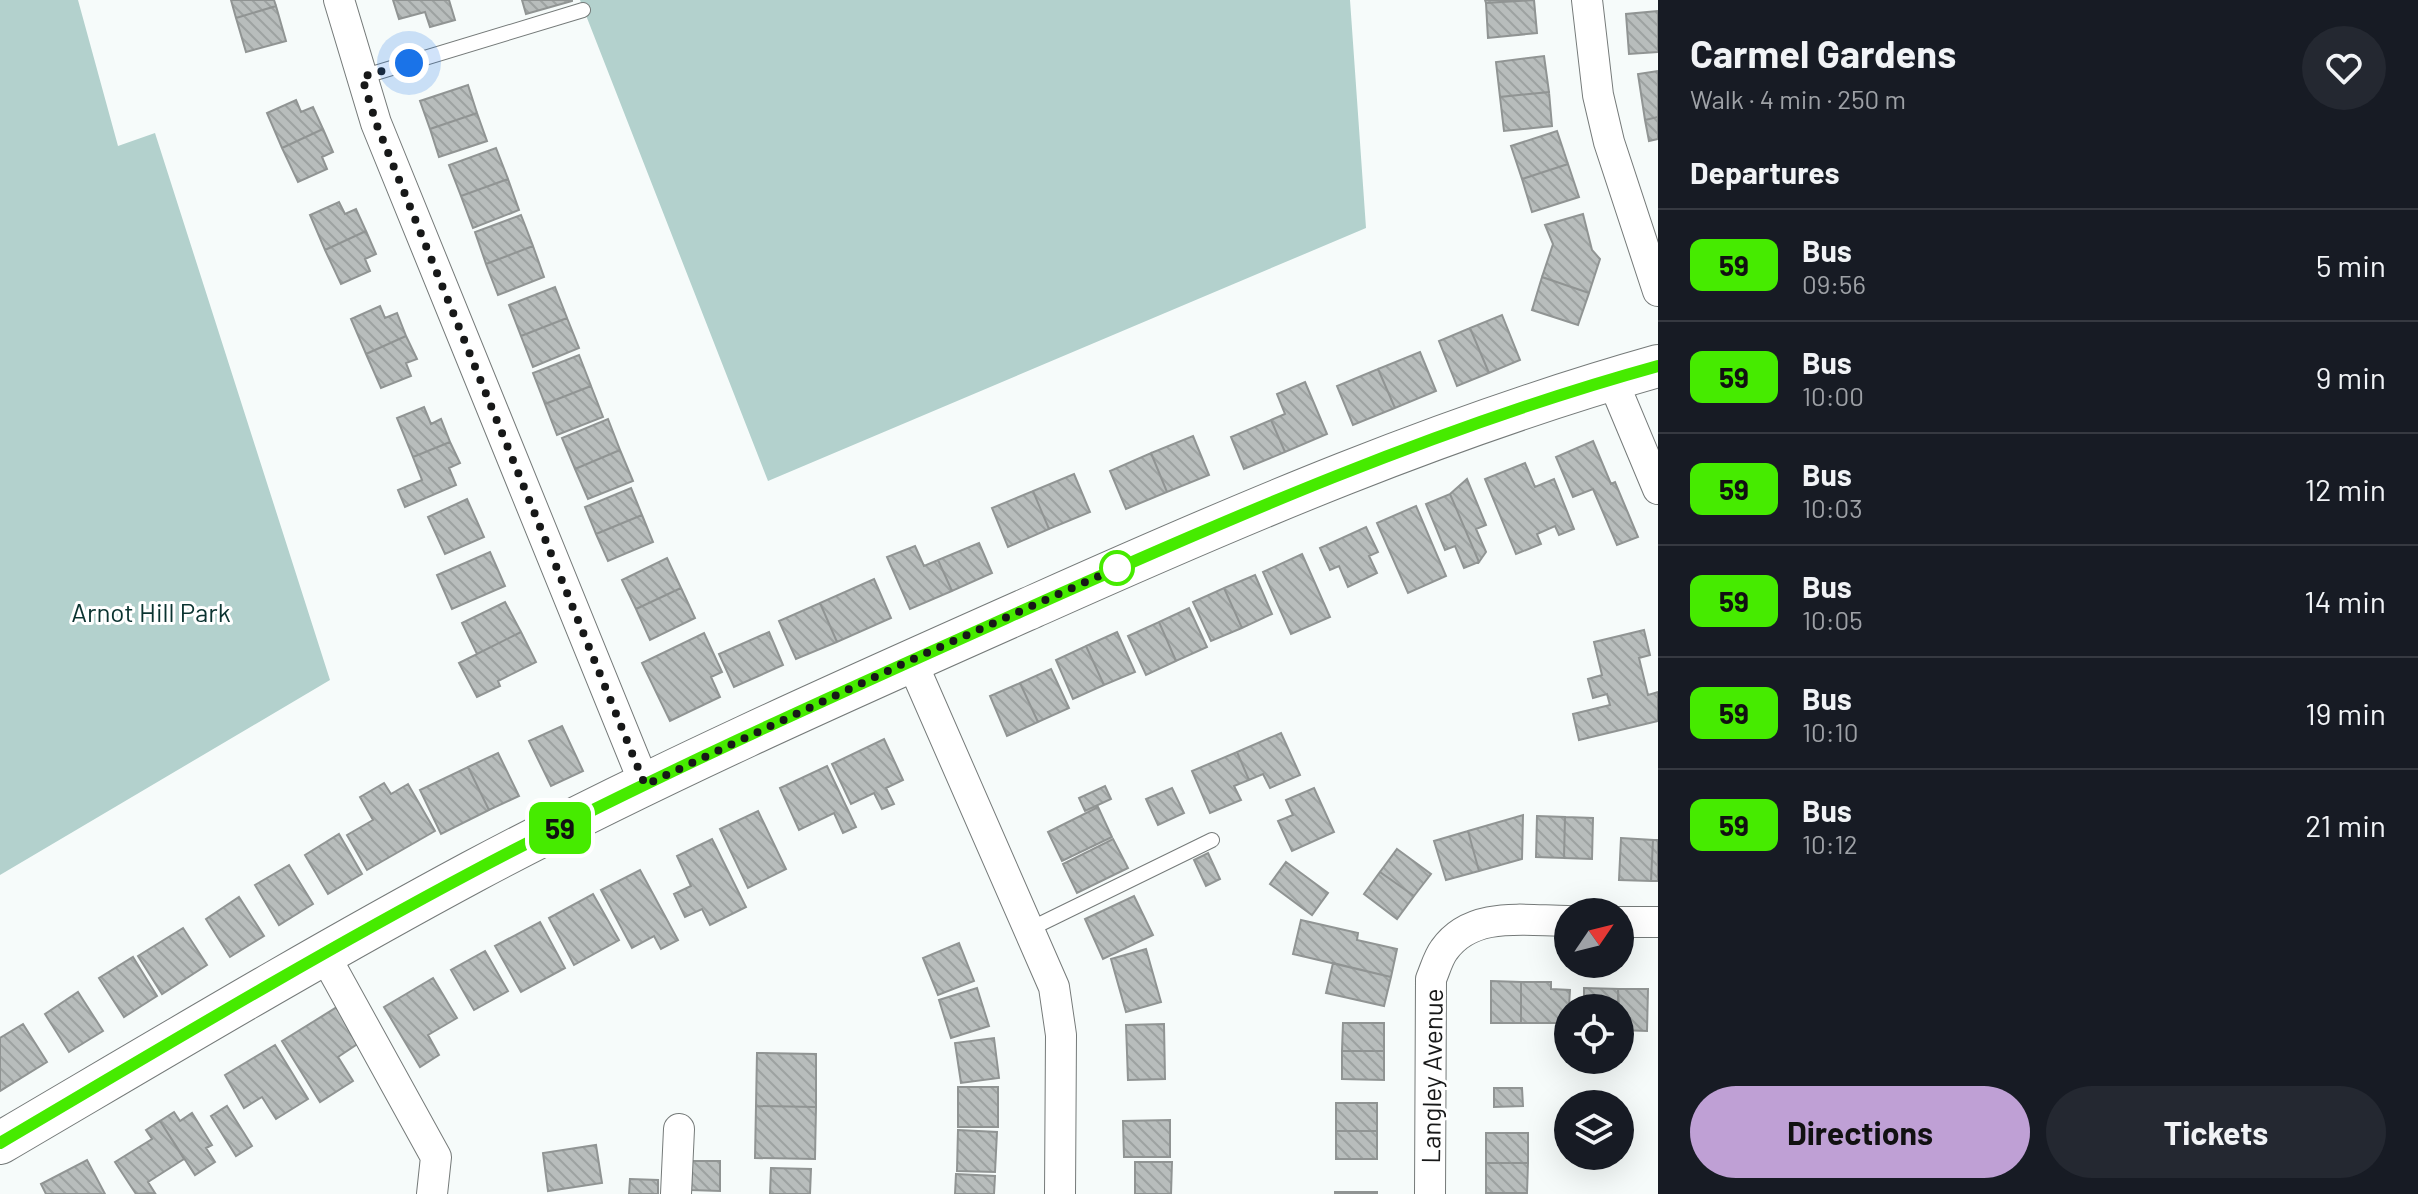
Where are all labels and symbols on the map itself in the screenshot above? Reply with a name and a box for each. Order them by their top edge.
your location [389,43,429,83]
unlabelled marker [1100,551,1134,585]
park label: Arnot Hill Park [71,596,231,627]
line badge: 59 [524,802,596,854]
north arrow [1554,898,1634,978]
street label: Langley Avenue [1414,988,1448,1164]

